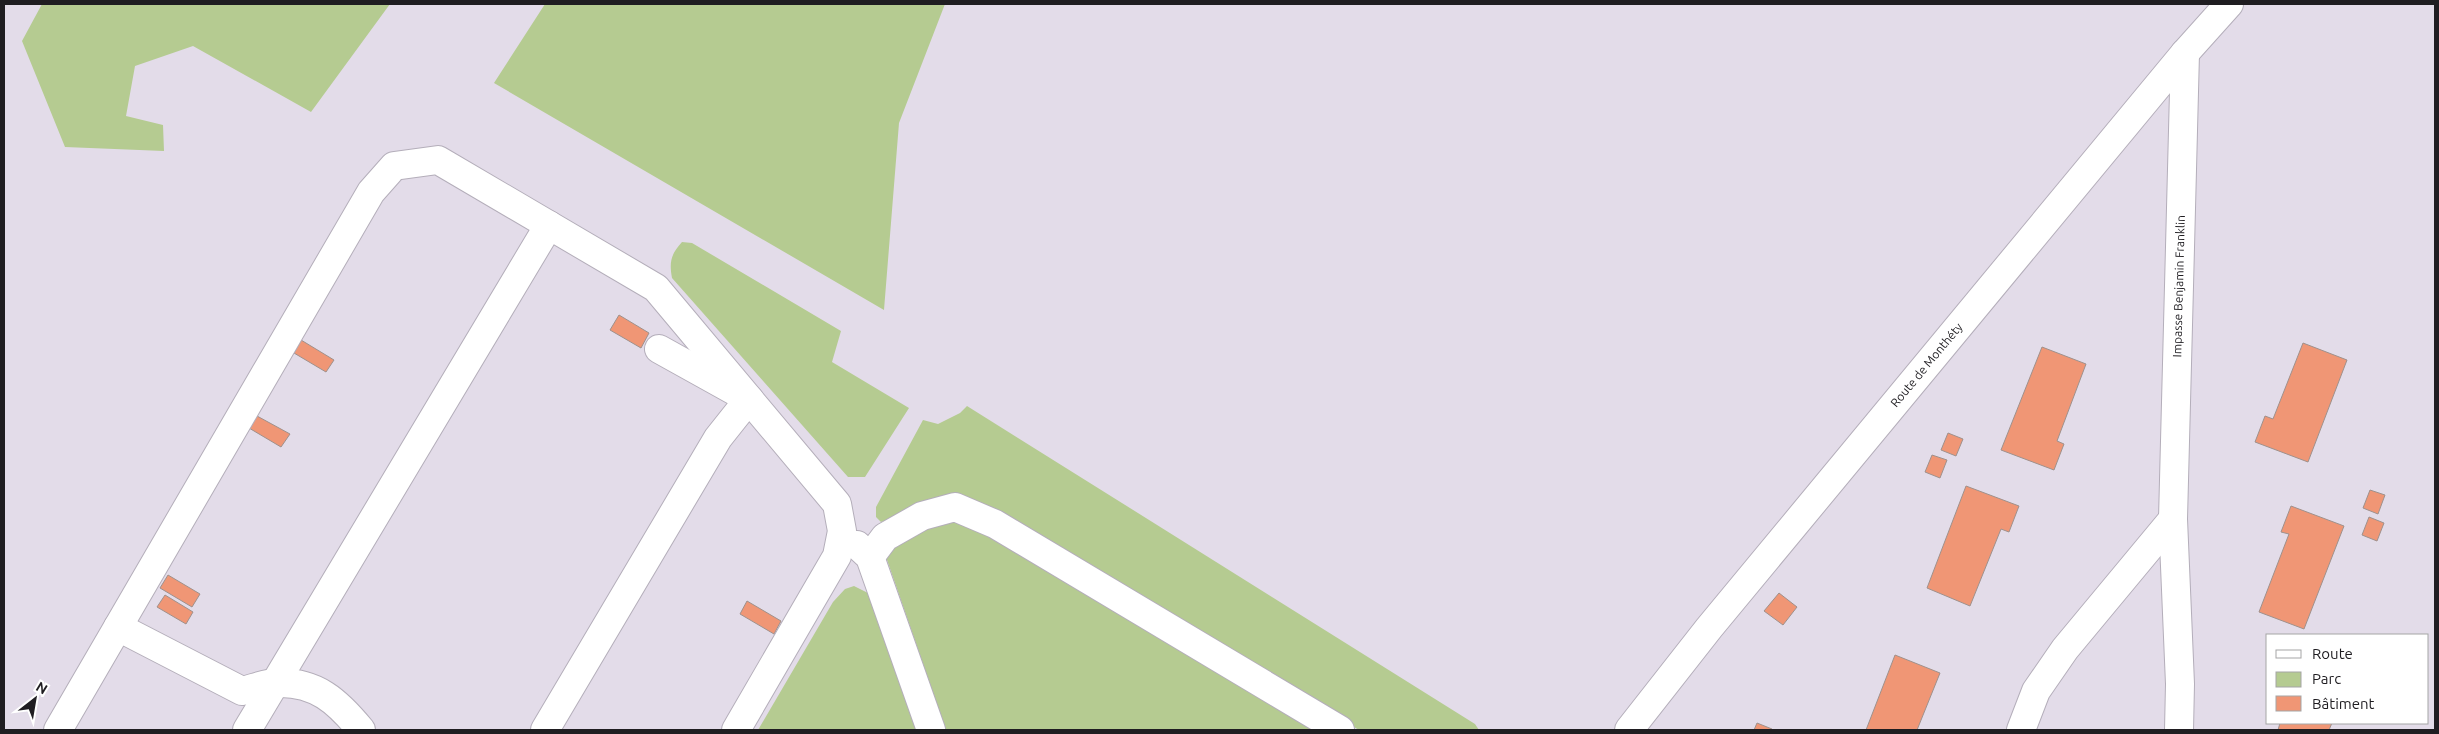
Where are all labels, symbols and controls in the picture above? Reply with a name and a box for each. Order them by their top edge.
street label: Impasse Benjamin Franklin [2170,215,2187,357]
street label: Route de Monthéty [1888,320,1965,409]
legend [2266,634,2429,724]
text: Route [2312,645,2353,662]
text: Parc [2312,670,2341,687]
north arrow [10,674,60,724]
text: N [33,678,50,697]
text: Bâtiment [2312,695,2375,712]

